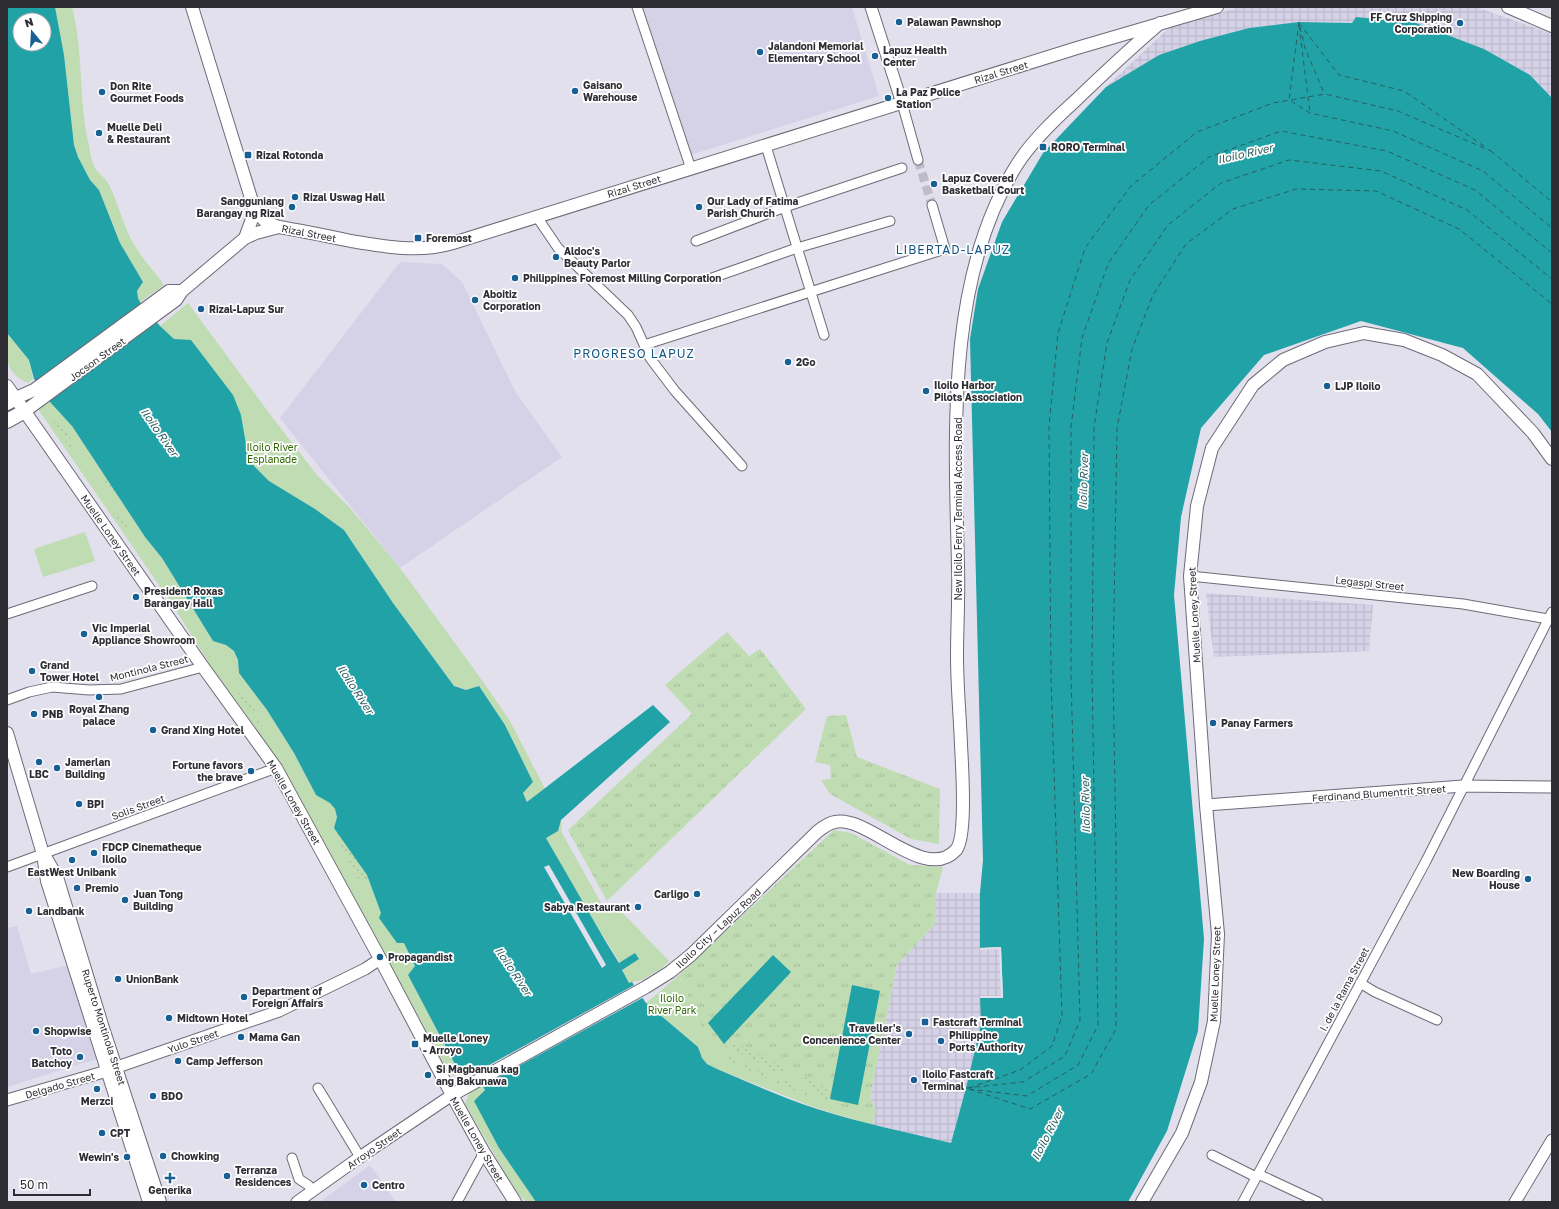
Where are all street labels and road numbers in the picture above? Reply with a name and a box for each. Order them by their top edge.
street label: Rizal Street [973,58,1029,86]
street label: Rizal Street [606,172,662,200]
street label: Rizal Street [281,222,337,244]
street label: Jocson Street [67,335,127,383]
street label: New Iloilo Ferry Terminal Access Road [952,417,964,601]
street label: Muelle Loney Street [79,492,143,578]
street label: Muelle Loney Street [1185,567,1203,663]
street label: Legaspi Street [1335,573,1405,593]
street label: Montinola Street [109,652,189,684]
street label: Muelle Loney Street [265,757,323,847]
street label: Ferdinand Blumentrit Street [1312,782,1446,804]
street label: Solis Street [110,792,166,822]
street label: Iloilo City – Lapuz Road [673,885,763,971]
street label: Muelle Loney Street [1207,926,1223,1022]
street label: I. de la Rama Street [1317,945,1371,1033]
street label: Ruperto Montinola Street [79,967,129,1087]
street label: Yulo Street [166,1027,220,1055]
street label: Delgado Street [24,1069,96,1101]
street label: Muelle Loney Street [448,1094,506,1184]
street label: Arroyo Street [344,1125,404,1171]

